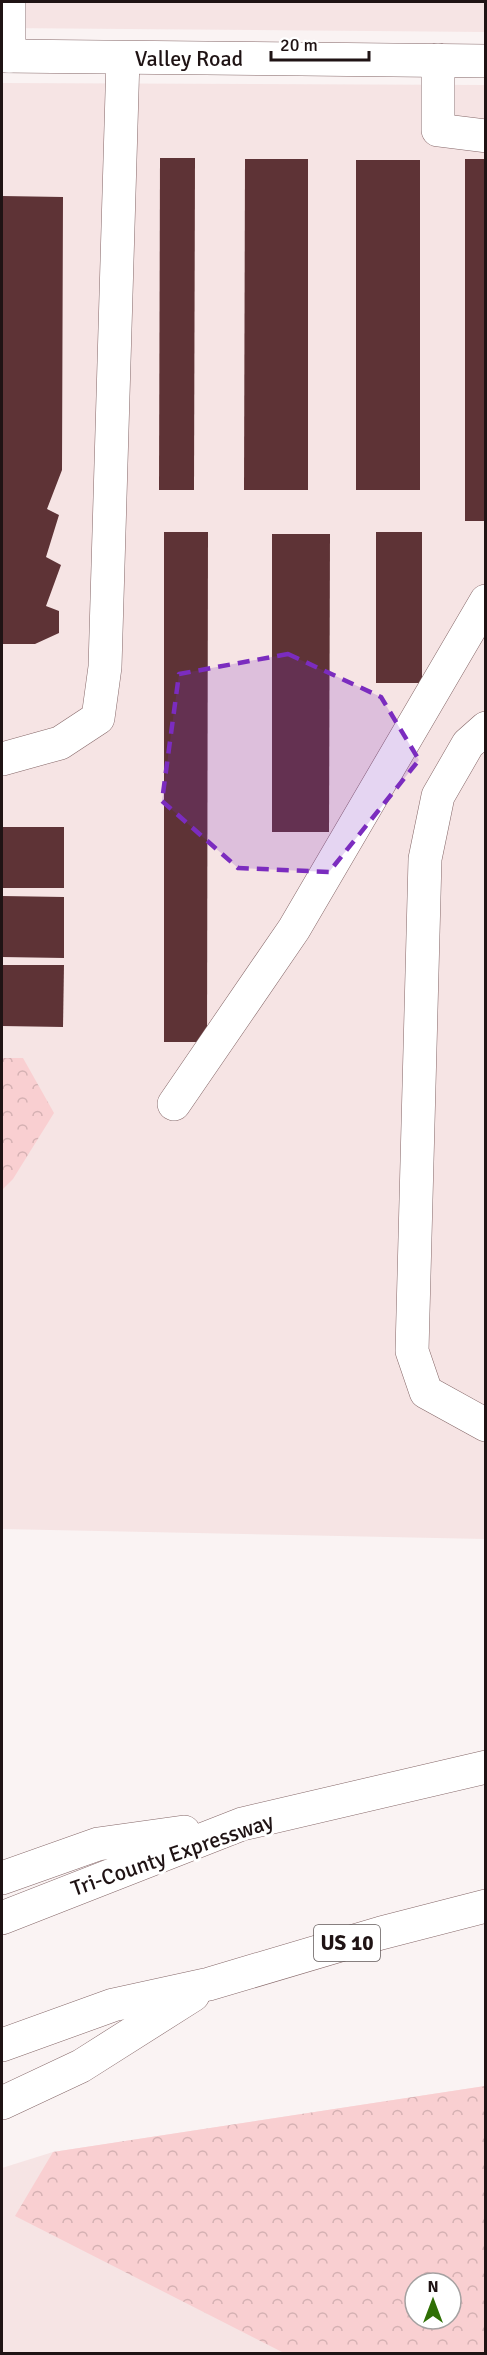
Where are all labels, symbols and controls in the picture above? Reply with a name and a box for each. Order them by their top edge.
scale bar [271,24,368,62]
text: 20 m [280,34,318,56]
street label: Valley Road [135,45,243,72]
street label: Tri-County Expressway [67,1807,278,1902]
road number: US 10 [314,1925,380,1961]
north arrow [403,2271,463,2331]
text: N [427,2277,439,2297]

